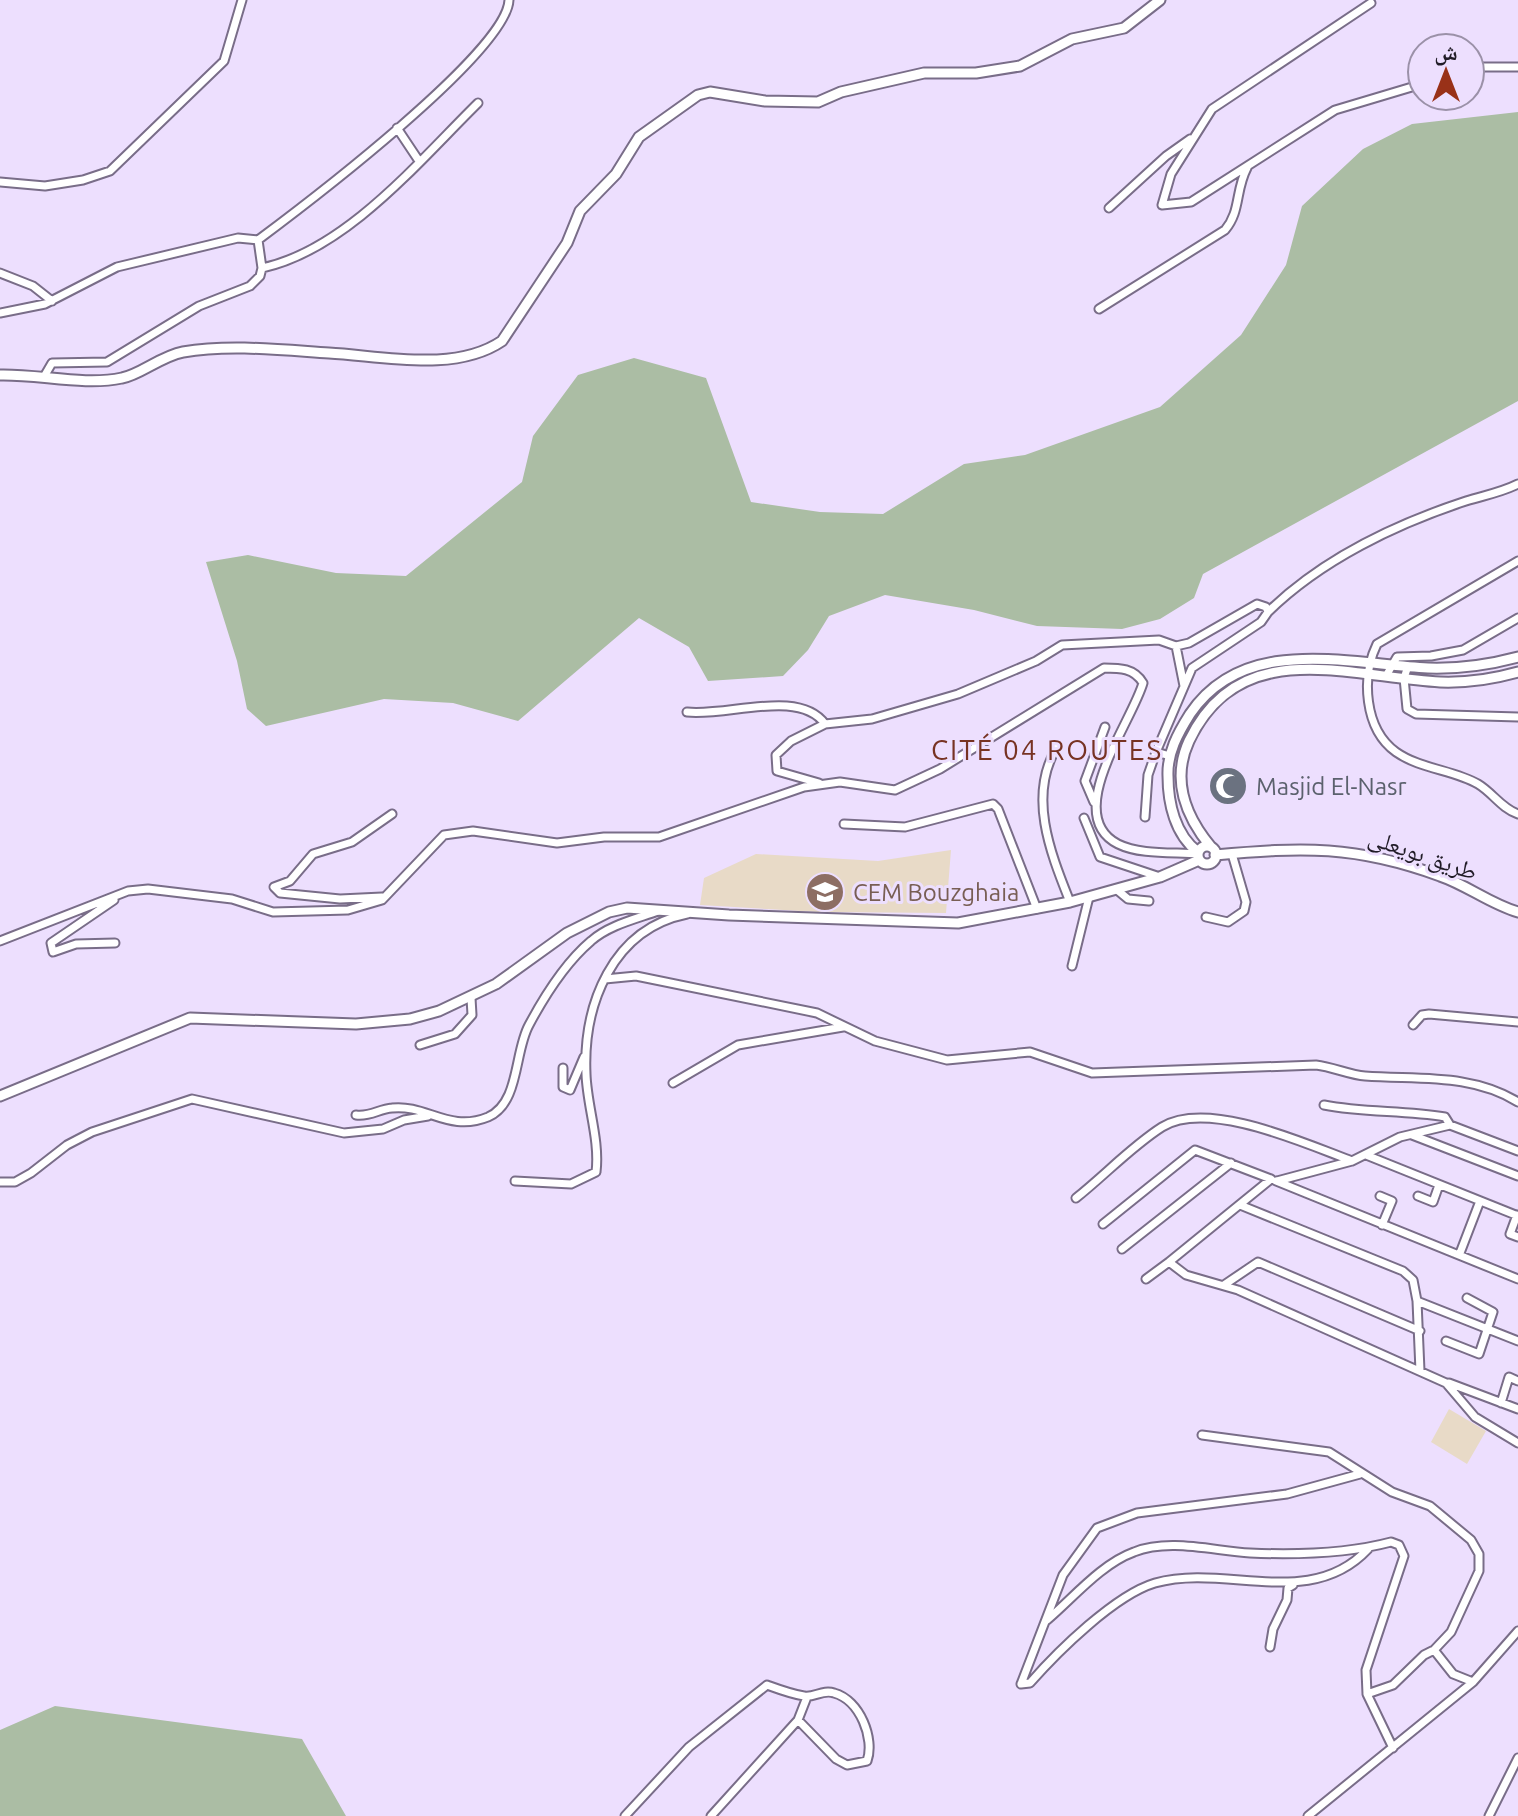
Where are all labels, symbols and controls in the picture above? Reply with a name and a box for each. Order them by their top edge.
north arrow [1406,32,1486,112]
text: ش [1434,39,1458,66]
district label: CITÉ 04 ROUTES [931,733,1163,765]
mosque icon: Masjid El-Nasr [1207,765,1249,807]
place label: Masjid El-Nasr [1256,773,1406,800]
street label: طريق بويعلى [1365,823,1481,886]
school or university icon: CEM Bouzghaia [804,871,846,913]
place label: CEM Bouzghaia [853,879,1019,906]

